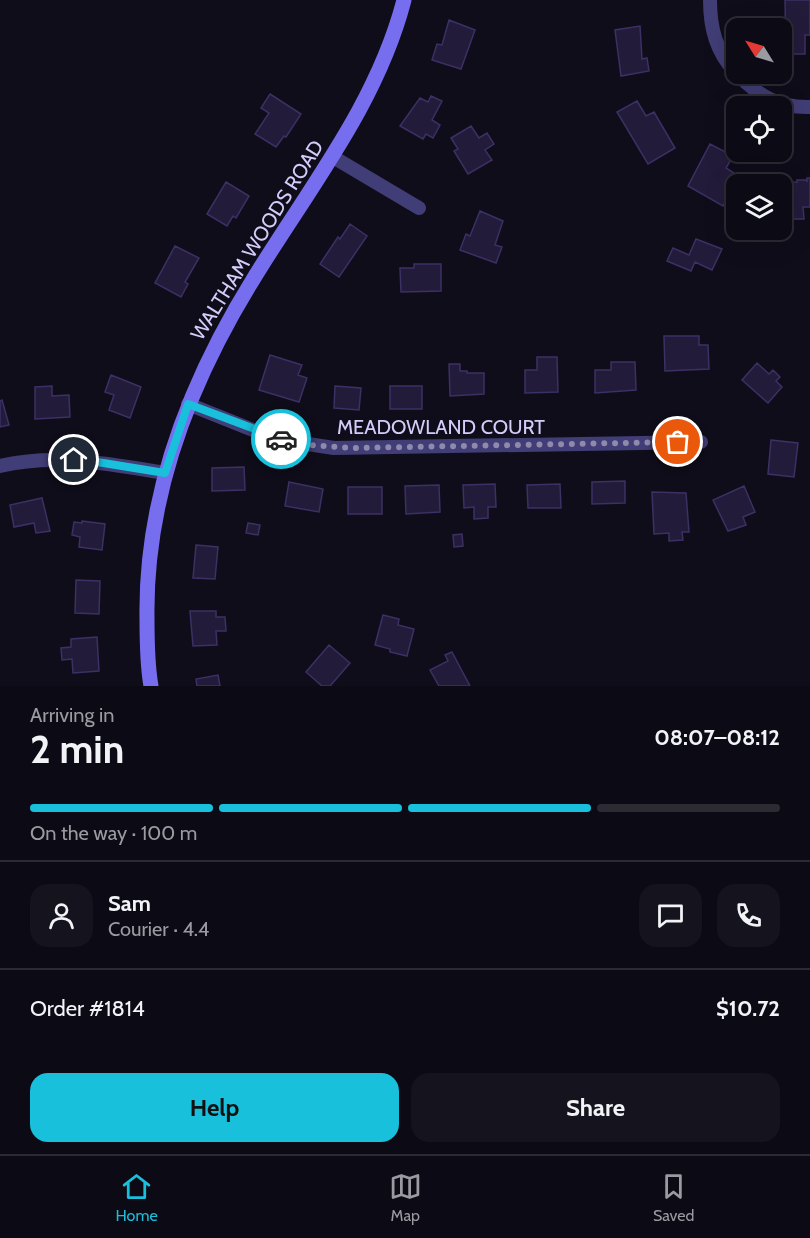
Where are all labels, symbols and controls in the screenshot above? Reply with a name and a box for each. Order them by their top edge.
north arrow [726,18,792,84]
map controls [726,18,792,240]
button: locate [726,96,792,162]
street label: WALTHAM WOODS ROAD [186,136,328,344]
button: layers [726,174,792,240]
courier [251,409,311,469]
street label: MEADOWLAND COURT [337,415,545,439]
pin [652,416,703,467]
icon: car [265,423,298,456]
icon: bag [661,425,694,458]
pin [48,434,99,485]
icon: home [57,443,90,476]
text: Arriving in [30,703,114,727]
text: 08:07–08:12 [654,724,780,751]
text: 2 min [30,725,124,773]
text: On the way · 100 m [30,821,197,845]
button: person [30,884,93,947]
button: chat [639,884,702,947]
button: phone [717,884,780,947]
text: Sam [108,890,151,917]
text: Courier · 4.4 [108,917,209,941]
text: Order #1814 [30,995,145,1022]
text: $10.72 [716,995,780,1022]
button: Help [30,1073,399,1142]
button: Share [411,1073,780,1142]
tab: Home [116,1170,158,1225]
tab: Map [389,1170,422,1225]
tab: Saved [653,1170,694,1225]

